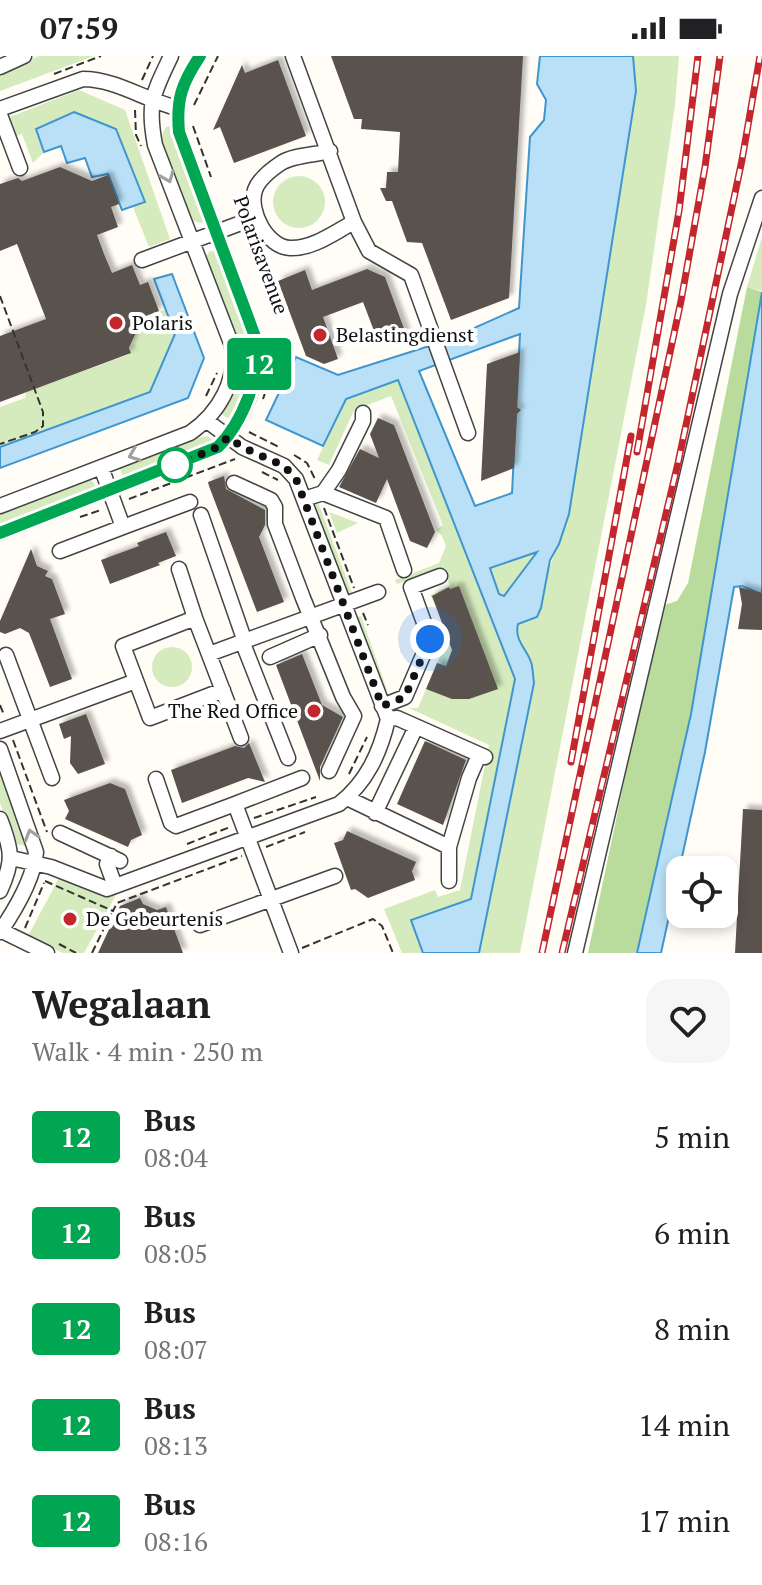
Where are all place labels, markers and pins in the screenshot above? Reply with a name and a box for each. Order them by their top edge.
place label: Polaris [132,309,193,336]
marker: Polaris [107,314,125,332]
place label: Belastingdienst [336,321,475,348]
marker: Belastingdienst [311,326,329,344]
unlabelled marker [158,448,192,482]
place label: The Red Office [168,697,298,724]
marker: The Red Office [305,702,323,720]
place label: De Gebeurtenis [86,905,223,932]
marker: De Gebeurtenis [61,910,79,928]

